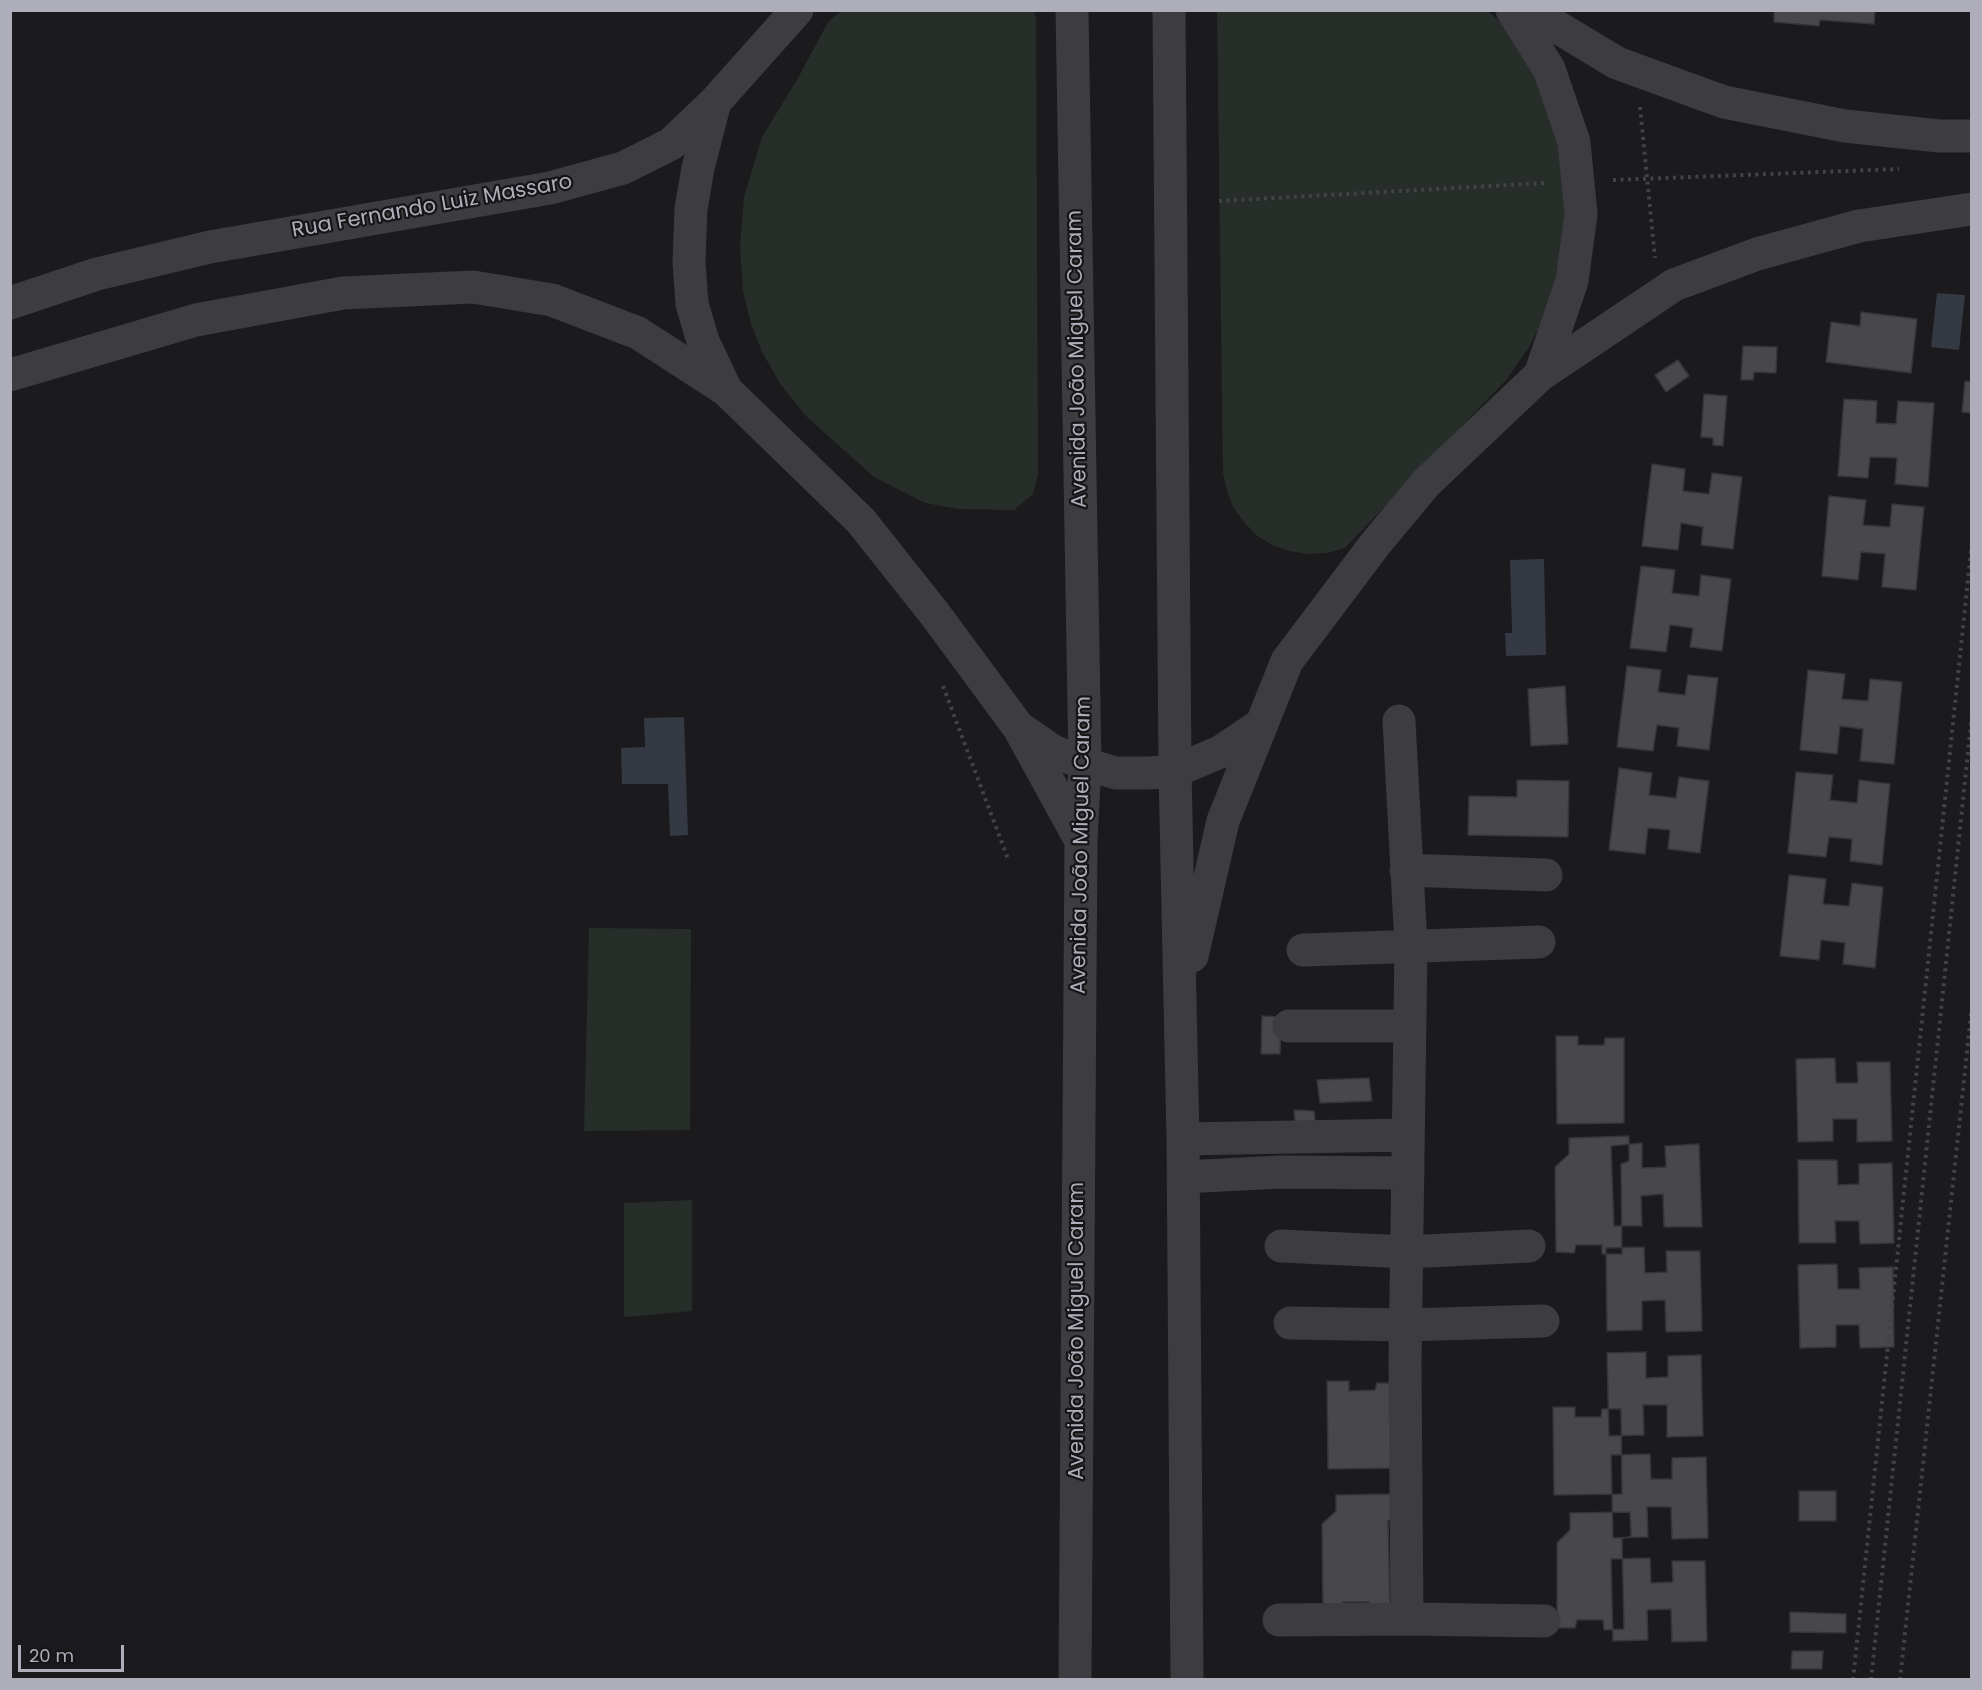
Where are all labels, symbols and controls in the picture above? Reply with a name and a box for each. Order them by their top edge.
street label: Rua Fernando Luiz Massaro [290,170,574,244]
street label: Avenida João Miguel Caram [1063,210,1093,508]
street label: Avenida João Miguel Caram [1067,696,1097,994]
street label: Avenida João Miguel Caram [1065,1182,1091,1480]
scale bar [21,1633,128,1671]
text: 20 m [29,1643,74,1668]

